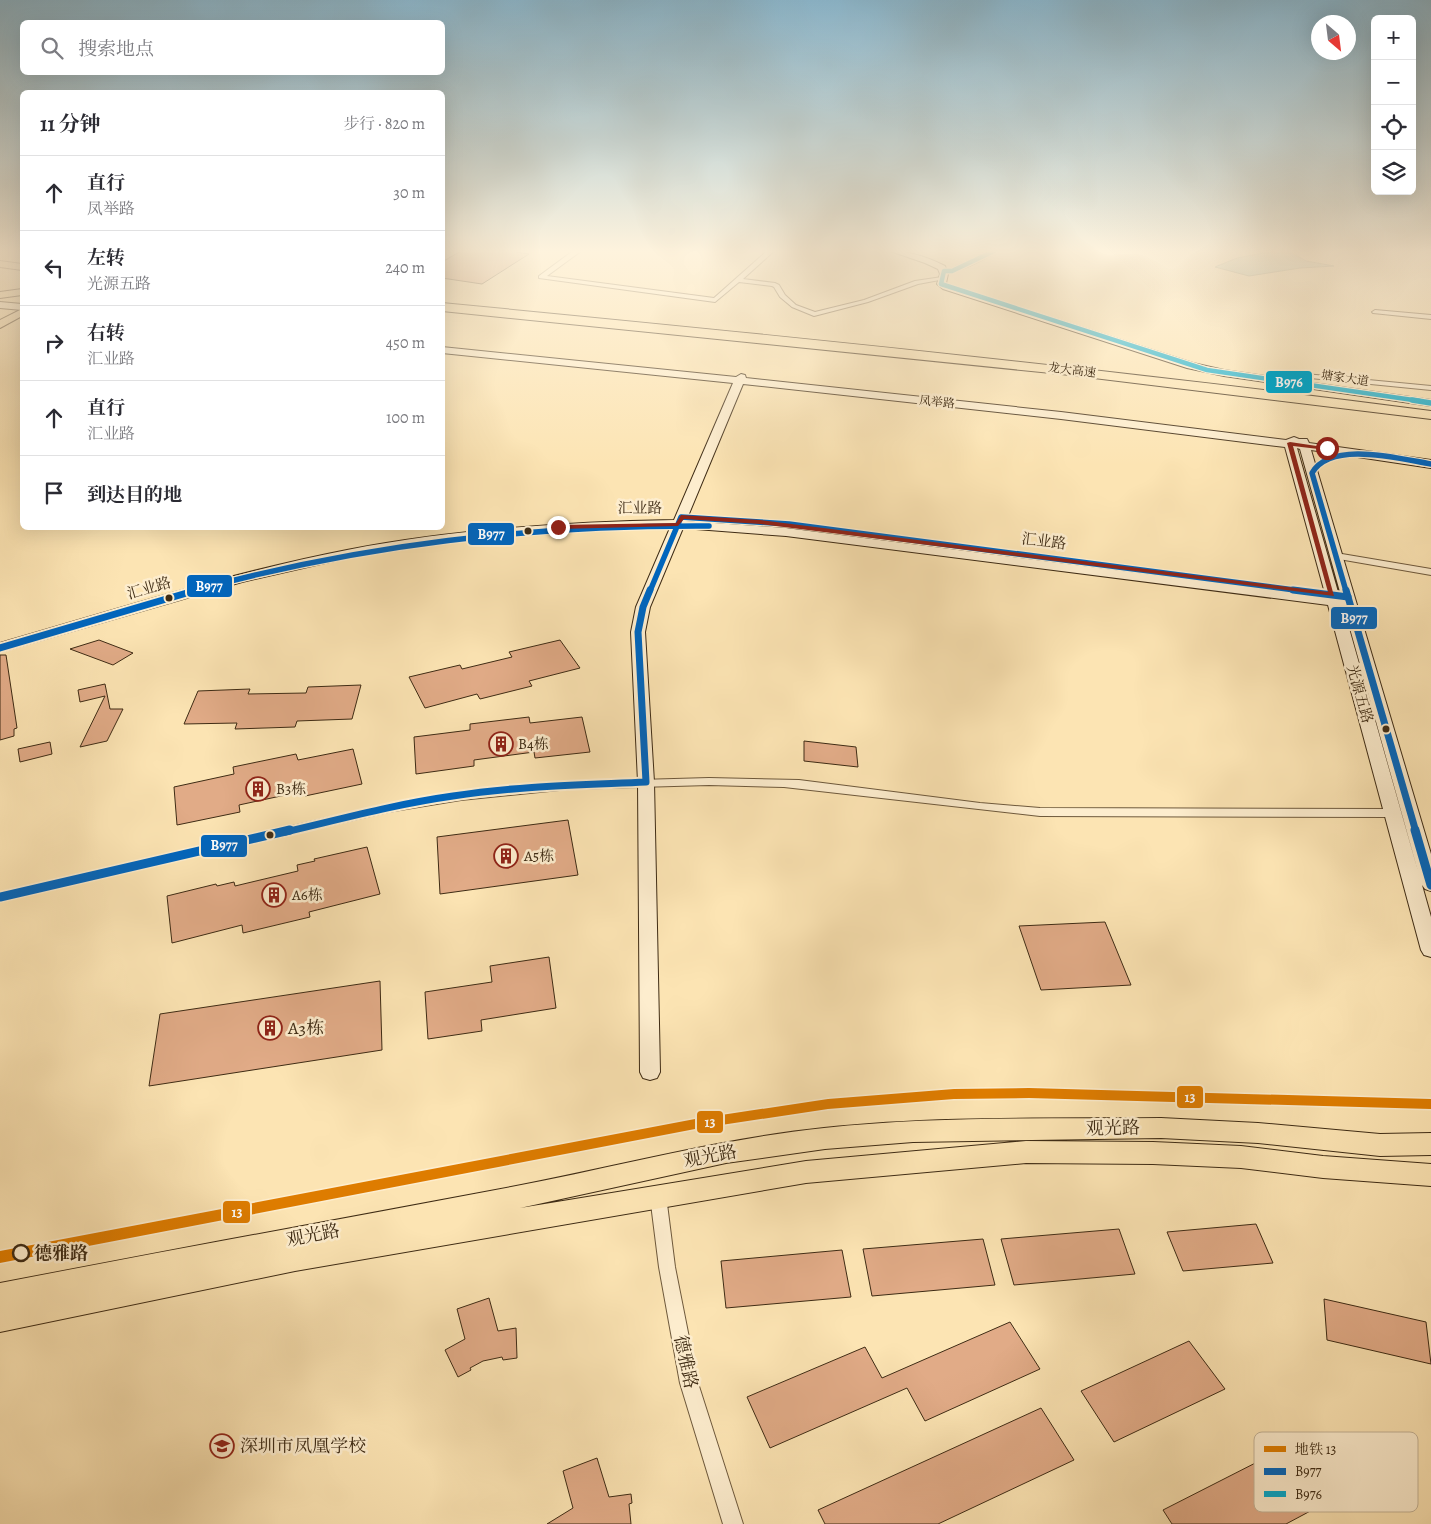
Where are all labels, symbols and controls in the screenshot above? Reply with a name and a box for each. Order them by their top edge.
north arrow [1311,15,1356,60]
map controls [1371,15,1416,195]
button: + [1371,15,1416,60]
search box [20,20,445,75]
icon: search [38,34,66,62]
text: 搜索地点 [78,36,154,62]
button: − [1371,60,1416,105]
button: locate [1371,105,1416,150]
text: 11 分钟 [40,110,101,138]
text: 步行 · 820 m [343,113,425,135]
button: layers [1371,150,1416,195]
text: 直行 [87,170,125,196]
icon: ahead [40,179,68,207]
text: 30 m [393,182,425,204]
text: 凤举路 [87,198,135,220]
text: 左转 [87,245,125,271]
icon: left [40,254,68,282]
text: 240 m [385,257,425,279]
text: 光源五路 [87,273,151,295]
text: 右转 [87,320,125,346]
icon: right [40,329,68,357]
text: 450 m [386,332,425,354]
text: 汇业路 [87,348,135,370]
street label: 龙大高速 [1047,359,1097,381]
street label: 塘家大道 [1320,367,1370,389]
line badge: B976 [1265,370,1313,394]
text: B976 [1275,373,1303,392]
street label: 凤举路 [918,392,956,412]
text: 直行 [87,395,125,421]
icon: ahead [40,404,68,432]
text: 100 m [386,407,425,429]
text: 汇业路 [87,423,135,445]
route start [1316,437,1339,460]
icon: arrive [40,479,68,507]
text: 到达目的地 [87,482,182,508]
street label: 汇业路 [617,498,663,518]
route end [547,516,570,539]
line badge: B977 [467,522,515,546]
text: B977 [477,525,505,544]
unlabelled marker [523,526,533,536]
street label: 汇业路 [1020,528,1068,554]
street label: 汇业路 [125,572,173,604]
line badge: B977 [186,574,233,598]
text: B977 [195,577,223,596]
unlabelled marker [164,593,174,603]
line badge: B977 [1330,606,1378,630]
text: B977 [1340,609,1368,628]
street label: 光源五路 [1342,662,1378,726]
unlabelled marker [1381,724,1391,734]
building icon: B4栋 [488,731,514,757]
place label: B4栋 [518,734,549,754]
building icon: B3栋 [245,776,271,802]
place label: B3栋 [276,779,306,799]
unlabelled marker [265,830,275,840]
line badge: B977 [200,834,248,858]
text: B977 [210,836,238,855]
building icon: A5栋 [493,843,519,869]
place label: A5栋 [523,846,554,866]
building icon: A6栋 [261,882,287,908]
place label: A6栋 [291,885,323,905]
building icon: A3栋 [257,1015,283,1041]
place label: A3栋 [287,1016,324,1040]
line badge: 13 [1176,1085,1204,1109]
text: 13 [1184,1088,1196,1107]
line badge: 13 [696,1110,724,1134]
text: 13 [704,1113,716,1132]
street label: 观光路 [1086,1116,1140,1140]
street label: 观光路 [681,1139,739,1173]
line badge: 13 [222,1200,251,1224]
text: 13 [231,1203,243,1222]
street label: 观光路 [284,1218,342,1252]
place label: 德雅路 [34,1241,88,1265]
marker: 德雅路 [12,1244,30,1262]
street label: 德雅路 [669,1333,703,1391]
legend [1254,1432,1418,1512]
school or university icon: 深圳市凤凰学校 [209,1433,235,1459]
place label: 深圳市凤凰学校 [240,1434,366,1458]
text: 地铁 13 [1295,1440,1337,1459]
text: B977 [1295,1462,1322,1481]
text: B976 [1295,1485,1322,1504]

